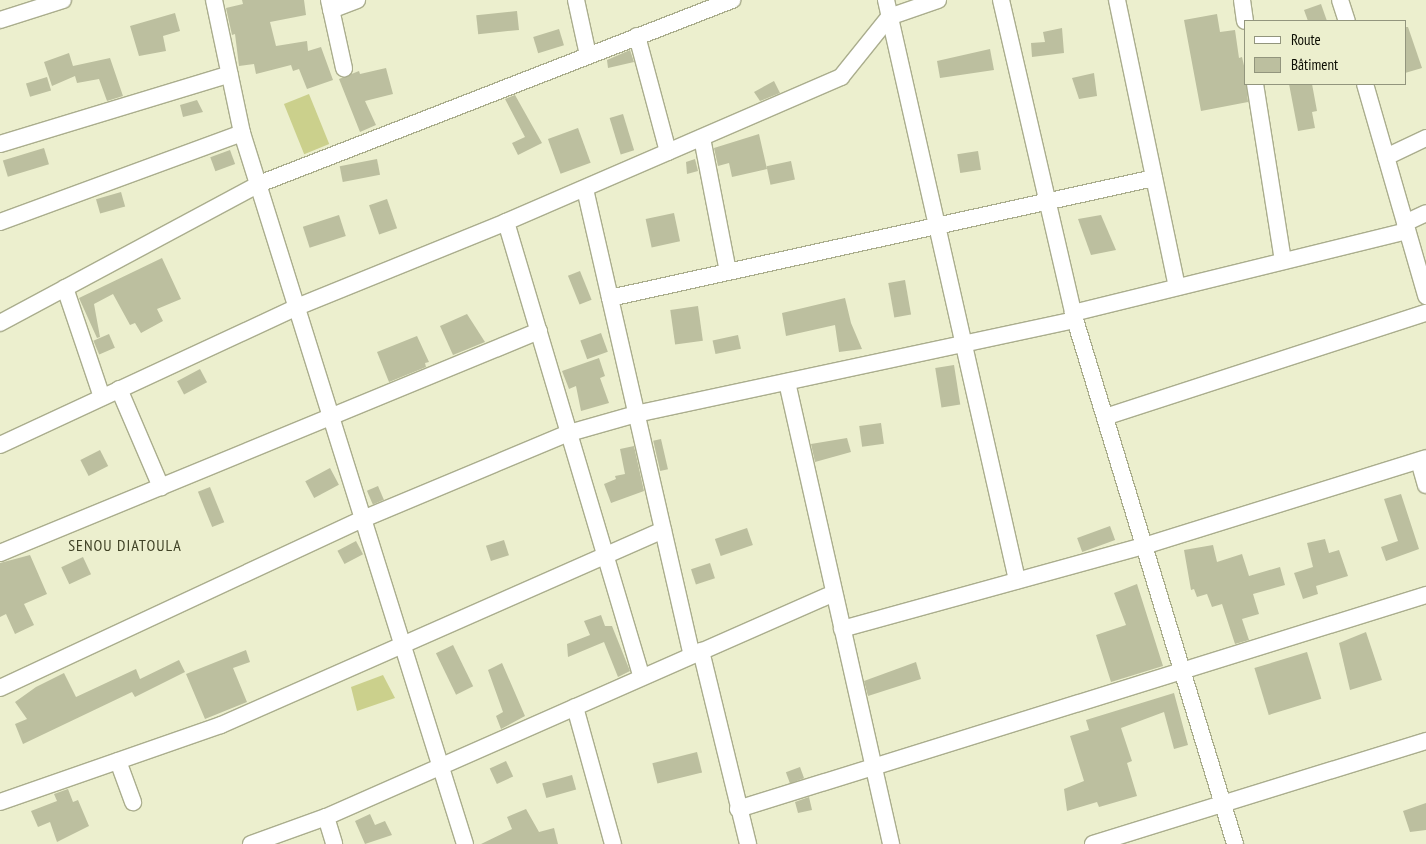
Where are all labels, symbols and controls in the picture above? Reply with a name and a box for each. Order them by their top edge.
legend [1244,20,1406,85]
text: Route [1291,30,1321,49]
text: Bâtiment [1291,55,1338,74]
district label: SENOU DIATOULA [66,535,184,555]

